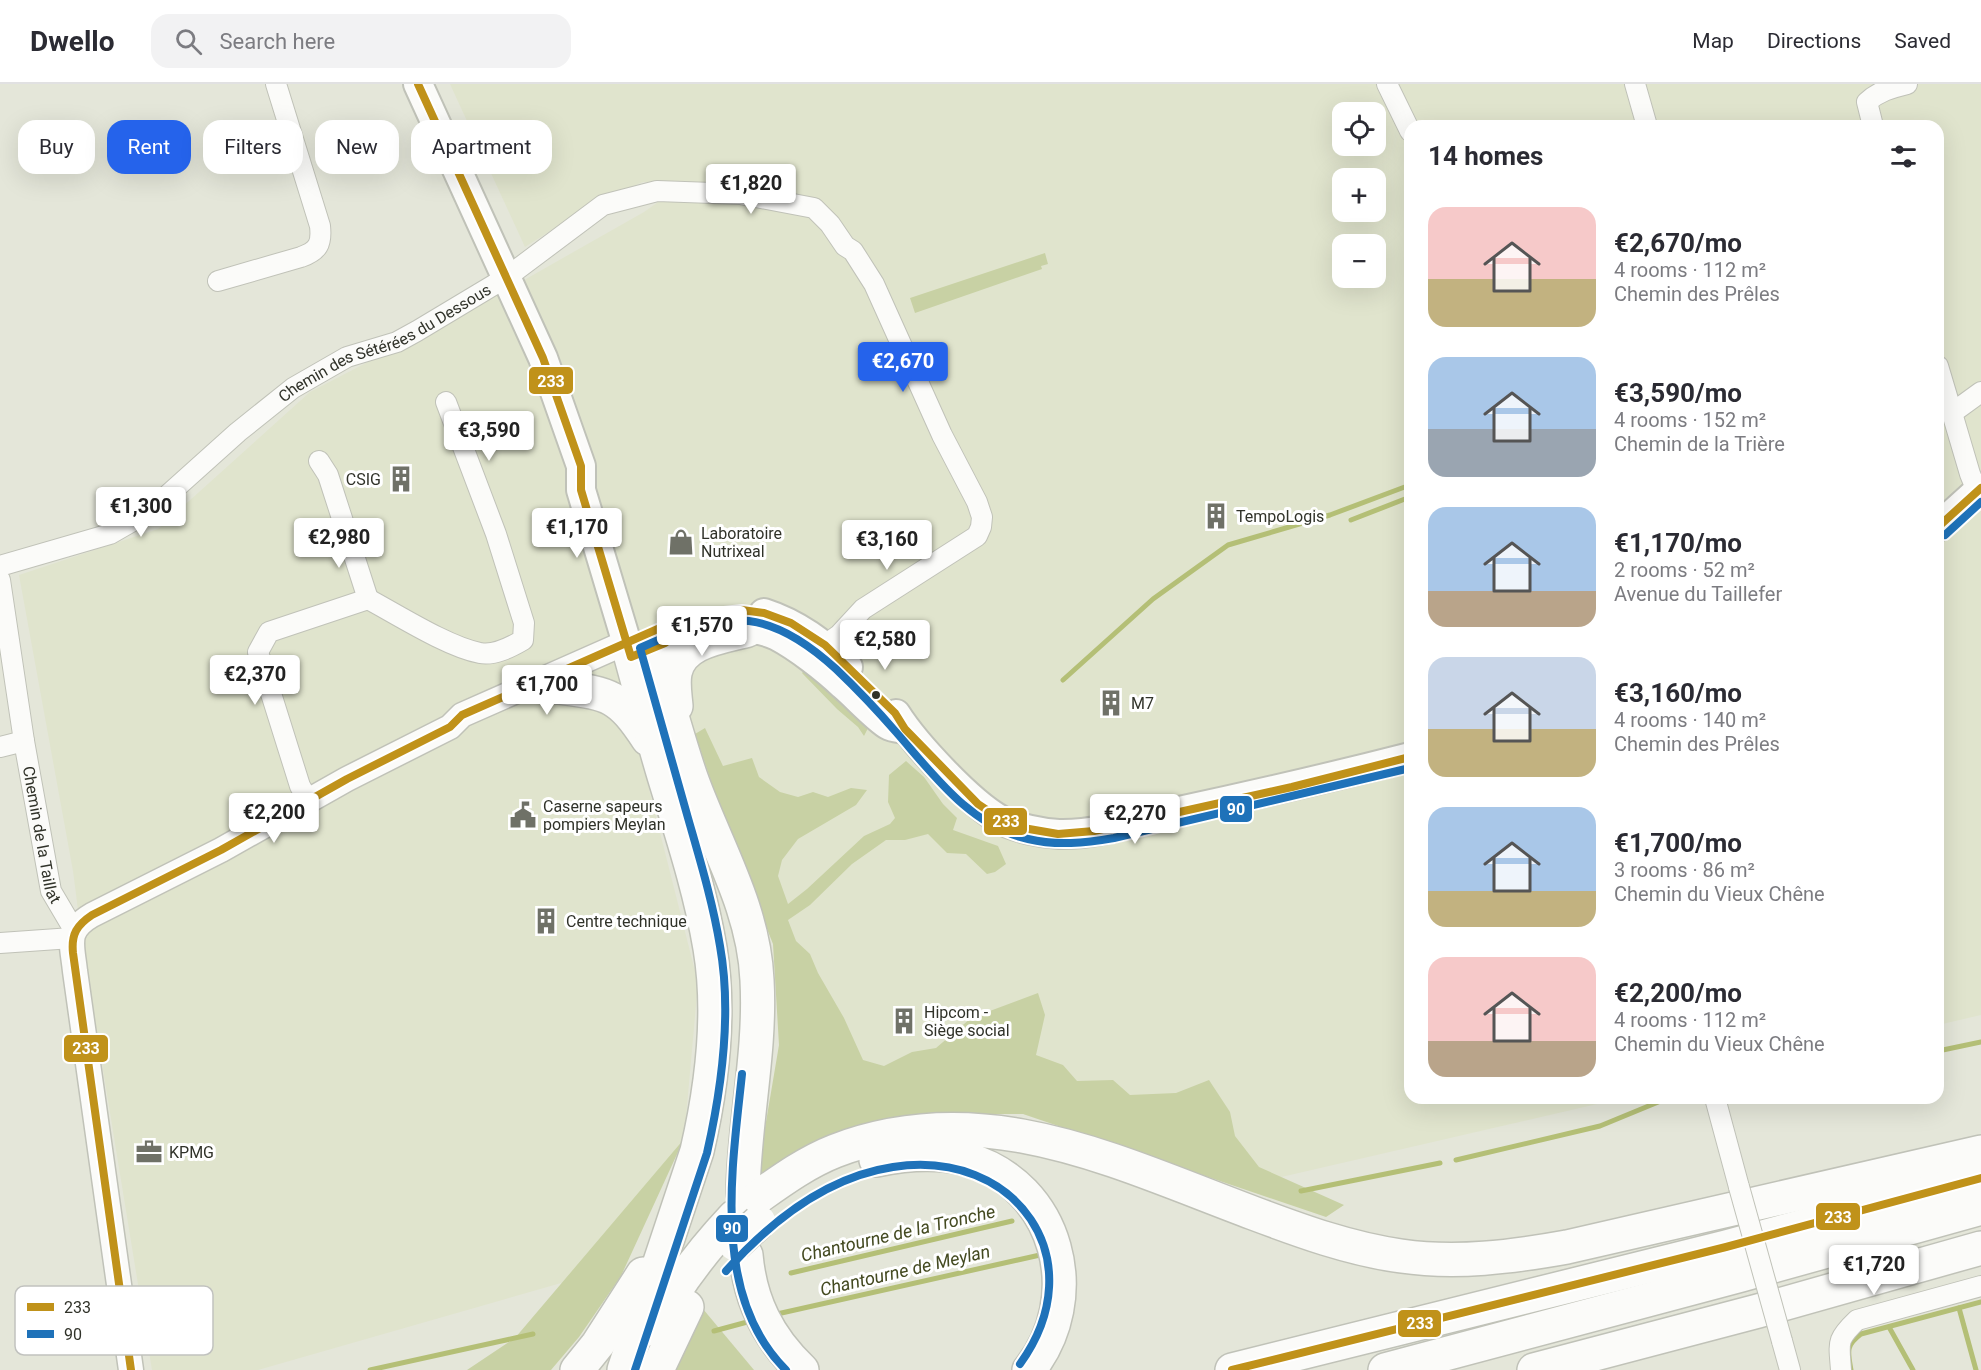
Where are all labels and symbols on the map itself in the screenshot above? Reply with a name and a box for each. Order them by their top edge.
pin: €1,820 [702,164,800,215]
street label: Chemin des Sétérées du Dessous [274,279,494,406]
pin: €2,670 [854,342,952,393]
line badge: 233 [528,366,574,395]
text: 233 [537,372,565,391]
pin: €3,590 [440,411,538,462]
building icon: CSIG [386,464,416,494]
place label: CSIG [346,470,381,489]
pin: €1,300 [92,487,190,538]
building icon: TempoLogis [1201,501,1231,531]
place label: TempoLogis [1236,507,1324,526]
pin: €1,170 [528,508,626,559]
pin: €2,980 [290,518,388,569]
pin: €3,160 [838,520,936,571]
place label: Laboratoire Nutrixeal [701,524,782,561]
shop icon: Laboratoire Nutrixeal [666,527,696,557]
pin: €1,570 [653,606,751,657]
pin: €2,580 [836,620,934,671]
pin: €2,370 [206,655,304,706]
pin: €1,700 [498,665,596,716]
building icon: M7 [1096,688,1126,718]
unlabelled marker [870,689,882,701]
place label: M7 [1131,694,1154,713]
street label: Chemin de la Taillat [19,765,65,907]
pin: €2,200 [225,793,323,844]
pin: €2,270 [1086,794,1184,845]
line badge: 90 [1219,795,1253,823]
place label: Caserne sapeurs pompiers Meylan [543,797,666,834]
public building icon: Caserne sapeurs pompiers Meylan [508,800,538,830]
text: 90 [1227,800,1245,819]
line badge: 233 [983,807,1028,836]
text: 233 [992,812,1020,831]
building icon: Centre technique [531,906,561,936]
place label: Centre technique [566,912,687,931]
place label: Hipcom - Siège social [924,1003,1010,1040]
building icon: Hipcom - Siège social [889,1006,919,1036]
line badge: 233 [63,1034,109,1063]
text: 233 [72,1039,100,1058]
office icon: KPMG [134,1137,164,1167]
place label: KPMG [169,1143,214,1162]
water label: Chantourne de la Tronche [799,1200,997,1266]
line badge: 233 [1815,1202,1861,1231]
text: 233 [1824,1208,1852,1227]
line badge: 90 [715,1214,749,1243]
text: 90 [723,1219,741,1238]
water label: Chantourne de Meylan [818,1240,992,1300]
pin: €1,720 [1825,1245,1923,1296]
legend [15,1286,213,1355]
text: 233 [64,1298,91,1317]
line badge: 233 [1397,1309,1442,1338]
text: 233 [1406,1314,1434,1333]
text: 90 [64,1325,82,1344]

